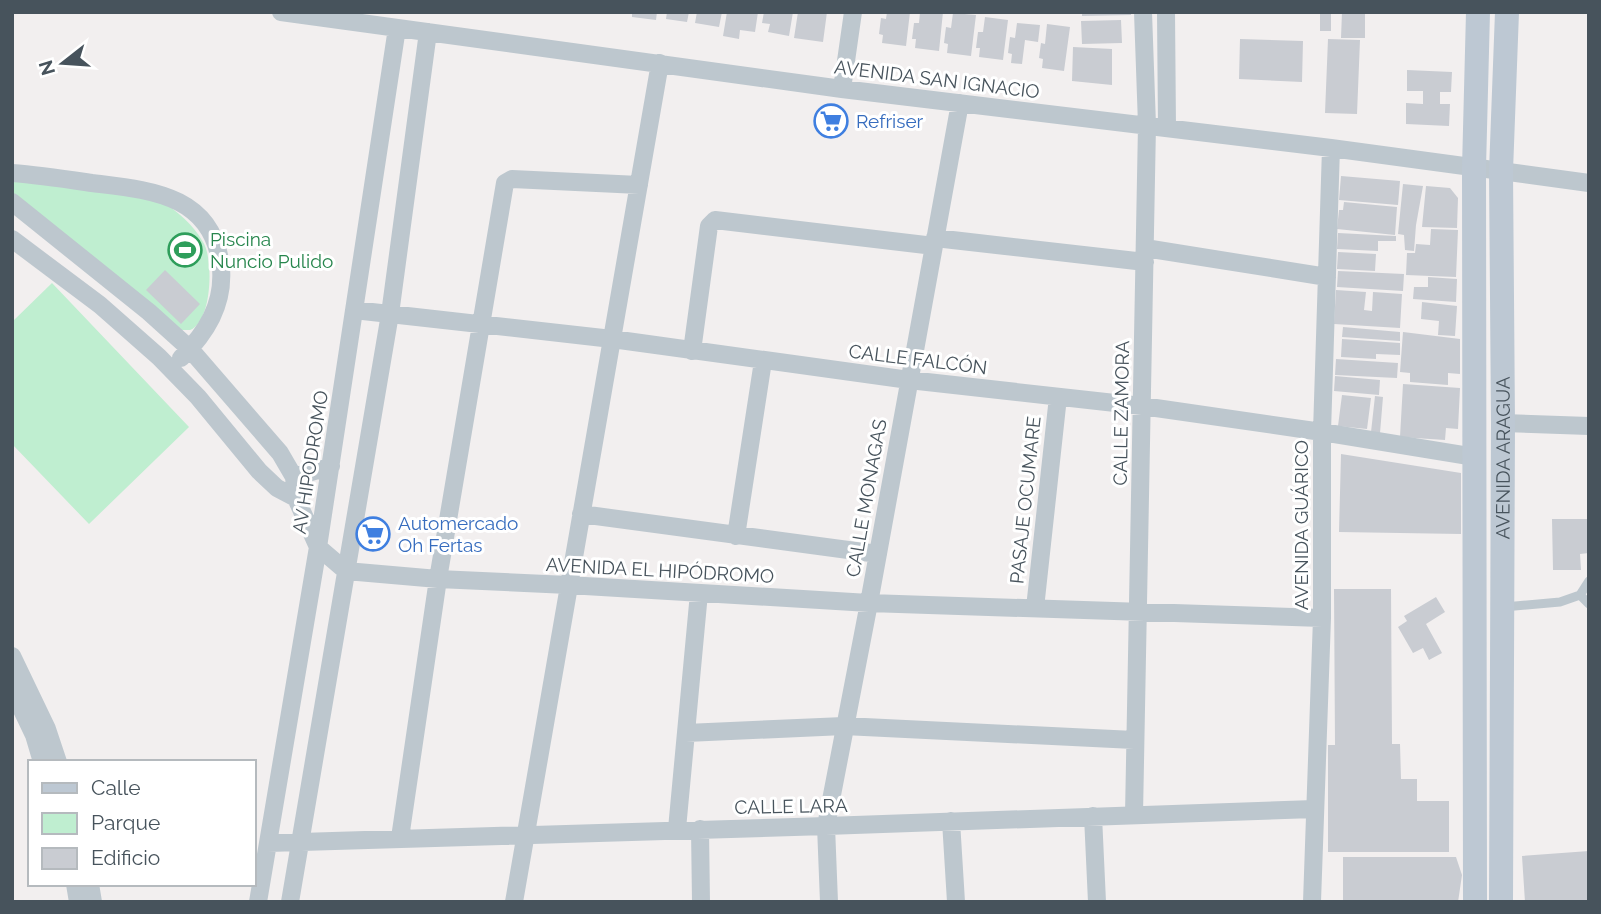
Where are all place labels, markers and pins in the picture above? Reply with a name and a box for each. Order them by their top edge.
supermarket icon: Refriser [812,102,850,140]
place label: Refriser [856,110,924,132]
place label: Piscina Nuncio Pulido [210,228,333,272]
sports icon: Piscina Nuncio Pulido [166,231,204,269]
place label: Automercado Oh Fertas [398,512,518,556]
supermarket icon: Automercado Oh Fertas [354,515,392,553]

